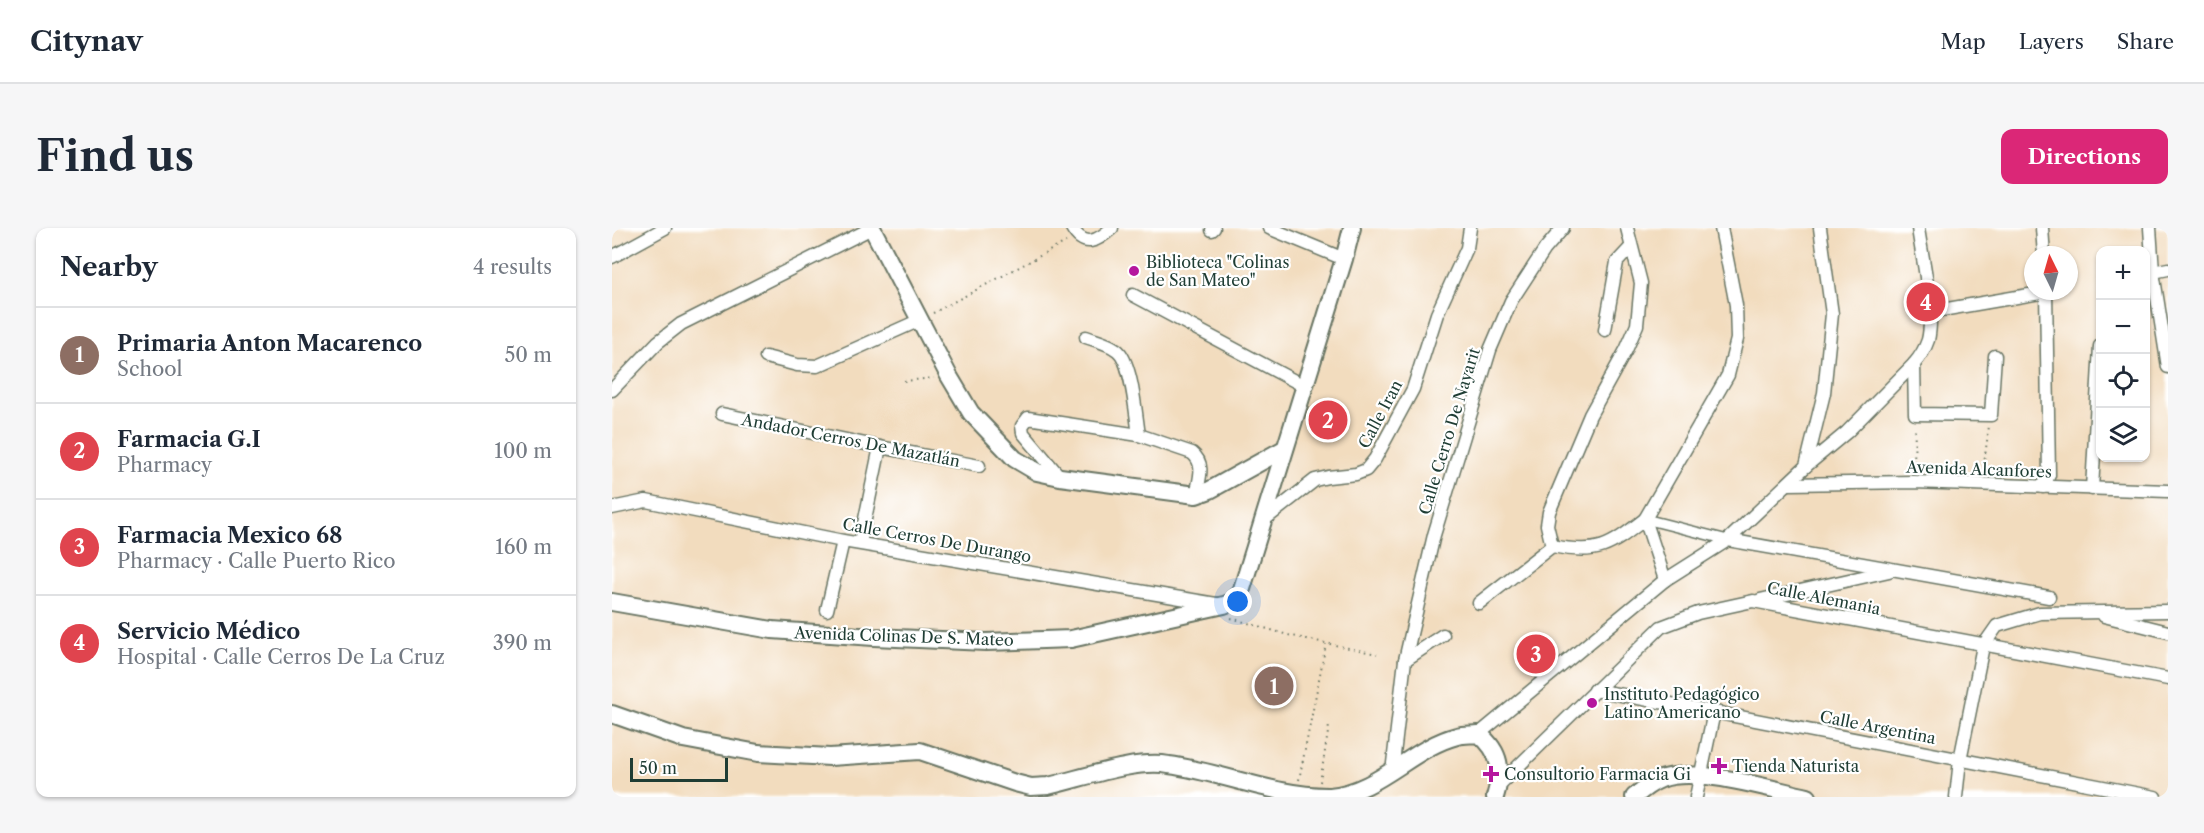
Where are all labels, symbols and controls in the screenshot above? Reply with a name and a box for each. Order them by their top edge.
text: Citynav [30,24,143,58]
text: Map [1941,29,1986,54]
text: Layers [2019,29,2084,54]
text: Share [2117,29,2174,54]
button: Directions [2001,129,2168,184]
text: Find us [36,130,194,182]
north arrow [2024,246,2078,300]
map controls [2096,246,2150,462]
button: + [2096,246,2150,300]
text: Nearby [60,251,158,283]
place label: Biblioteca "Colinas de San Mateo" [1146,252,1289,290]
text: 4 results [473,255,552,279]
marker: Biblioteca "Colinas de San Mateo" [1127,264,1141,278]
pin: 4 [1906,280,1946,325]
button: − [2096,300,2150,354]
text: Primaria Anton Macarenco [117,330,422,357]
text: 1 [75,343,84,367]
text: 50 m [505,343,552,367]
street label: Calle Cerro De Nayarit [1414,345,1484,517]
button: locate [2096,354,2150,408]
text: School [117,357,182,381]
street label: Calle Iran [1354,376,1406,452]
pin: 2 [1308,398,1348,442]
button: layers [2096,408,2150,462]
street label: Andador Cerros De Mazatlán [739,409,962,471]
text: Farmacia G.I [117,426,261,453]
text: 2 [74,439,85,463]
text: 100 m [494,439,552,463]
text: Pharmacy [117,453,212,477]
street label: Avenida Alcanfores [1905,456,2052,482]
street label: Calle Cerros De Durango [841,514,1033,567]
text: Farmacia Mexico 68 [117,522,343,549]
text: 3 [74,535,85,559]
text: 160 m [495,535,552,559]
text: Pharmacy · Calle Puerto Rico [117,549,396,573]
street label: Calle Alemania [1766,577,1883,619]
your location [1223,587,1252,616]
text: Servicio Médico [117,618,300,645]
street label: Avenida Colinas De S. Mateo [793,622,1014,650]
text: 4 [74,631,85,655]
text: 390 m [493,631,552,655]
pin: 3 [1516,632,1556,676]
text: Hospital · Calle Cerros De La Cruz [117,645,445,669]
pin: 1 [1254,664,1294,708]
place label: Instituto Pedagógico Latino Americano [1604,684,1760,722]
marker: Instituto Pedagógico Latino Americano [1585,696,1599,710]
street label: Calle Argentina [1818,706,1938,748]
scale bar [630,755,728,782]
place label: Tienda Naturista [1732,756,1860,776]
marker: Tienda Naturista [1710,757,1728,775]
text: 50 m [639,758,677,778]
place label: Consultorio Farmacia Gi [1504,764,1691,784]
marker: Consultorio Farmacia Gi [1482,765,1500,783]

